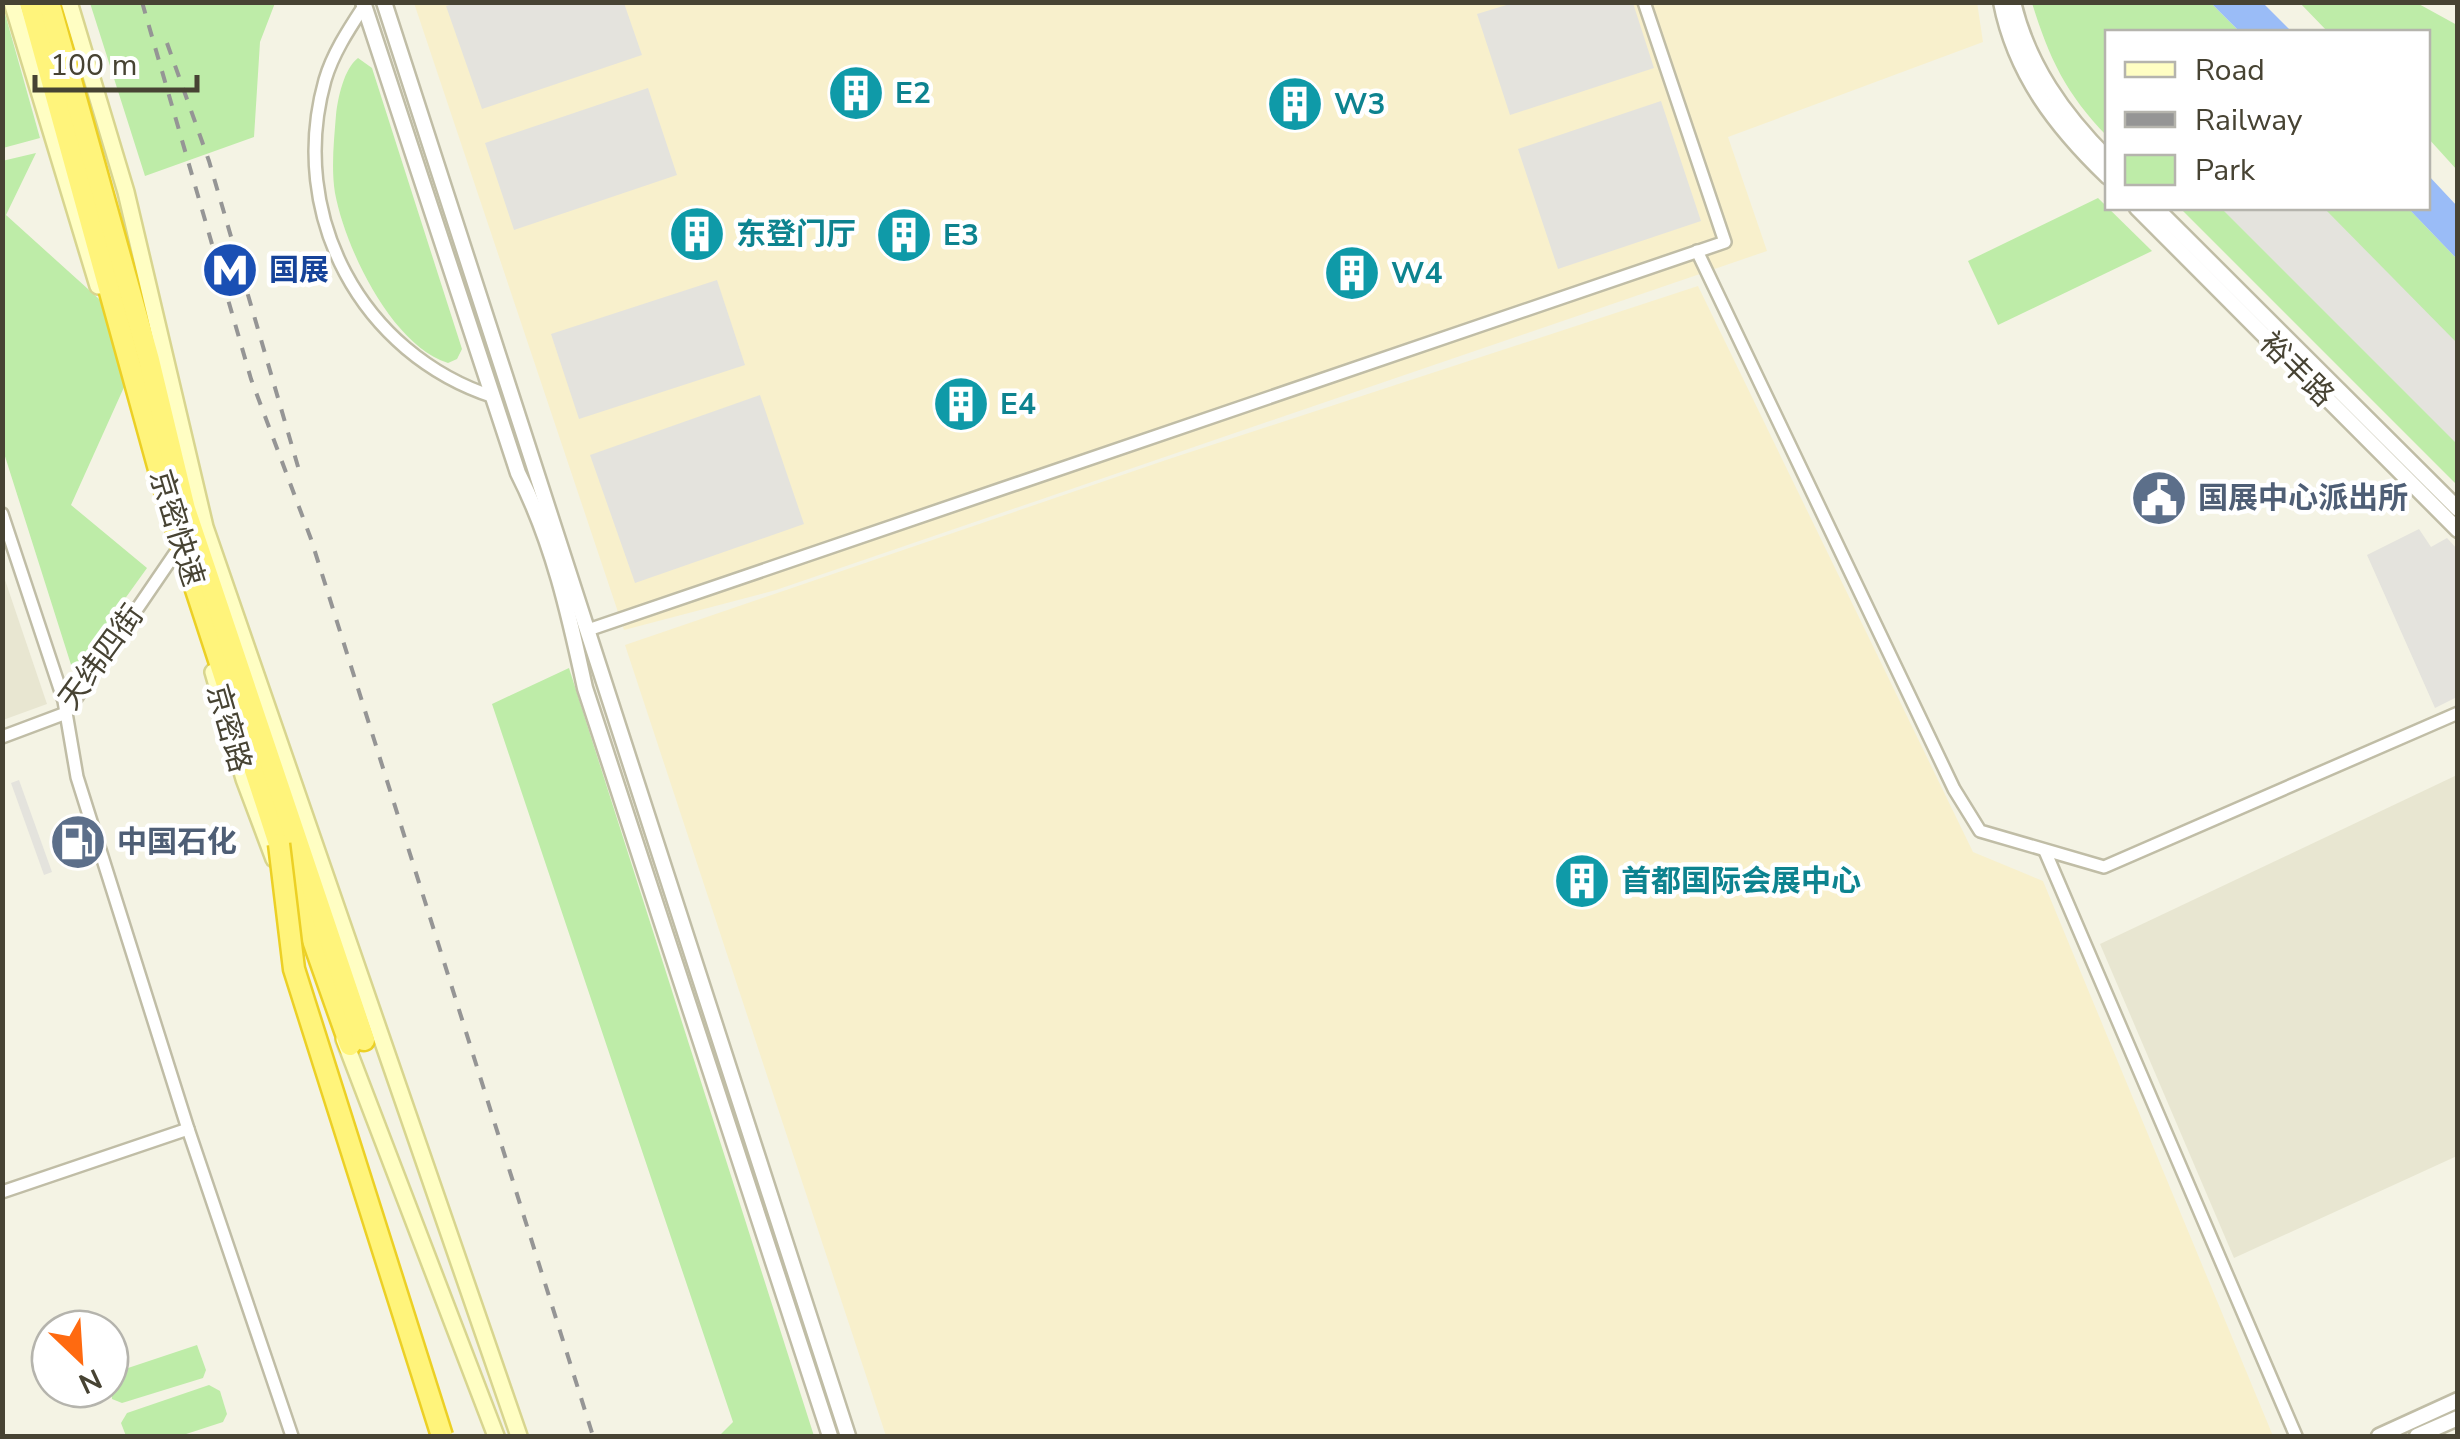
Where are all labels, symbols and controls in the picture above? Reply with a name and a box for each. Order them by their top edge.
scale bar [35,30,198,92]
legend [2105,30,2430,210]
text: 100 m [50,45,137,86]
text: Road [2195,50,2265,91]
building icon: E2 [826,63,886,123]
place label: E2 [895,73,931,114]
building icon: W3 [1265,74,1325,134]
place label: W3 [1334,84,1385,125]
text: Railway [2195,100,2303,141]
text: Park [2195,150,2256,191]
building icon: 东登门厅 [667,204,727,264]
building icon: E3 [874,205,934,265]
place label: 东登门厅 [736,214,856,255]
place label: E3 [943,215,979,256]
metro station icon: 国展 [200,240,260,300]
building icon: W4 [1322,243,1382,303]
place label: 国展 [269,250,329,291]
place label: W4 [1391,253,1442,294]
street label: 裕丰路 [2250,323,2343,416]
building icon: E4 [931,374,991,434]
place label: E4 [1000,384,1036,425]
street label: 京密快速 [139,465,214,592]
public building icon: 国展中心派出所 [2129,468,2189,528]
place label: 国展中心派出所 [2198,478,2408,519]
street label: 天纬四街 [50,597,153,718]
street label: 京密路 [196,679,261,777]
fuel station icon: 中国石化 [48,812,108,872]
place label: 中国石化 [117,822,237,863]
building icon: 首都国际会展中心 [1552,851,1612,911]
place label: 首都国际会展中心 [1621,861,1861,902]
north arrow [30,1309,130,1409]
text: N [73,1359,108,1402]

